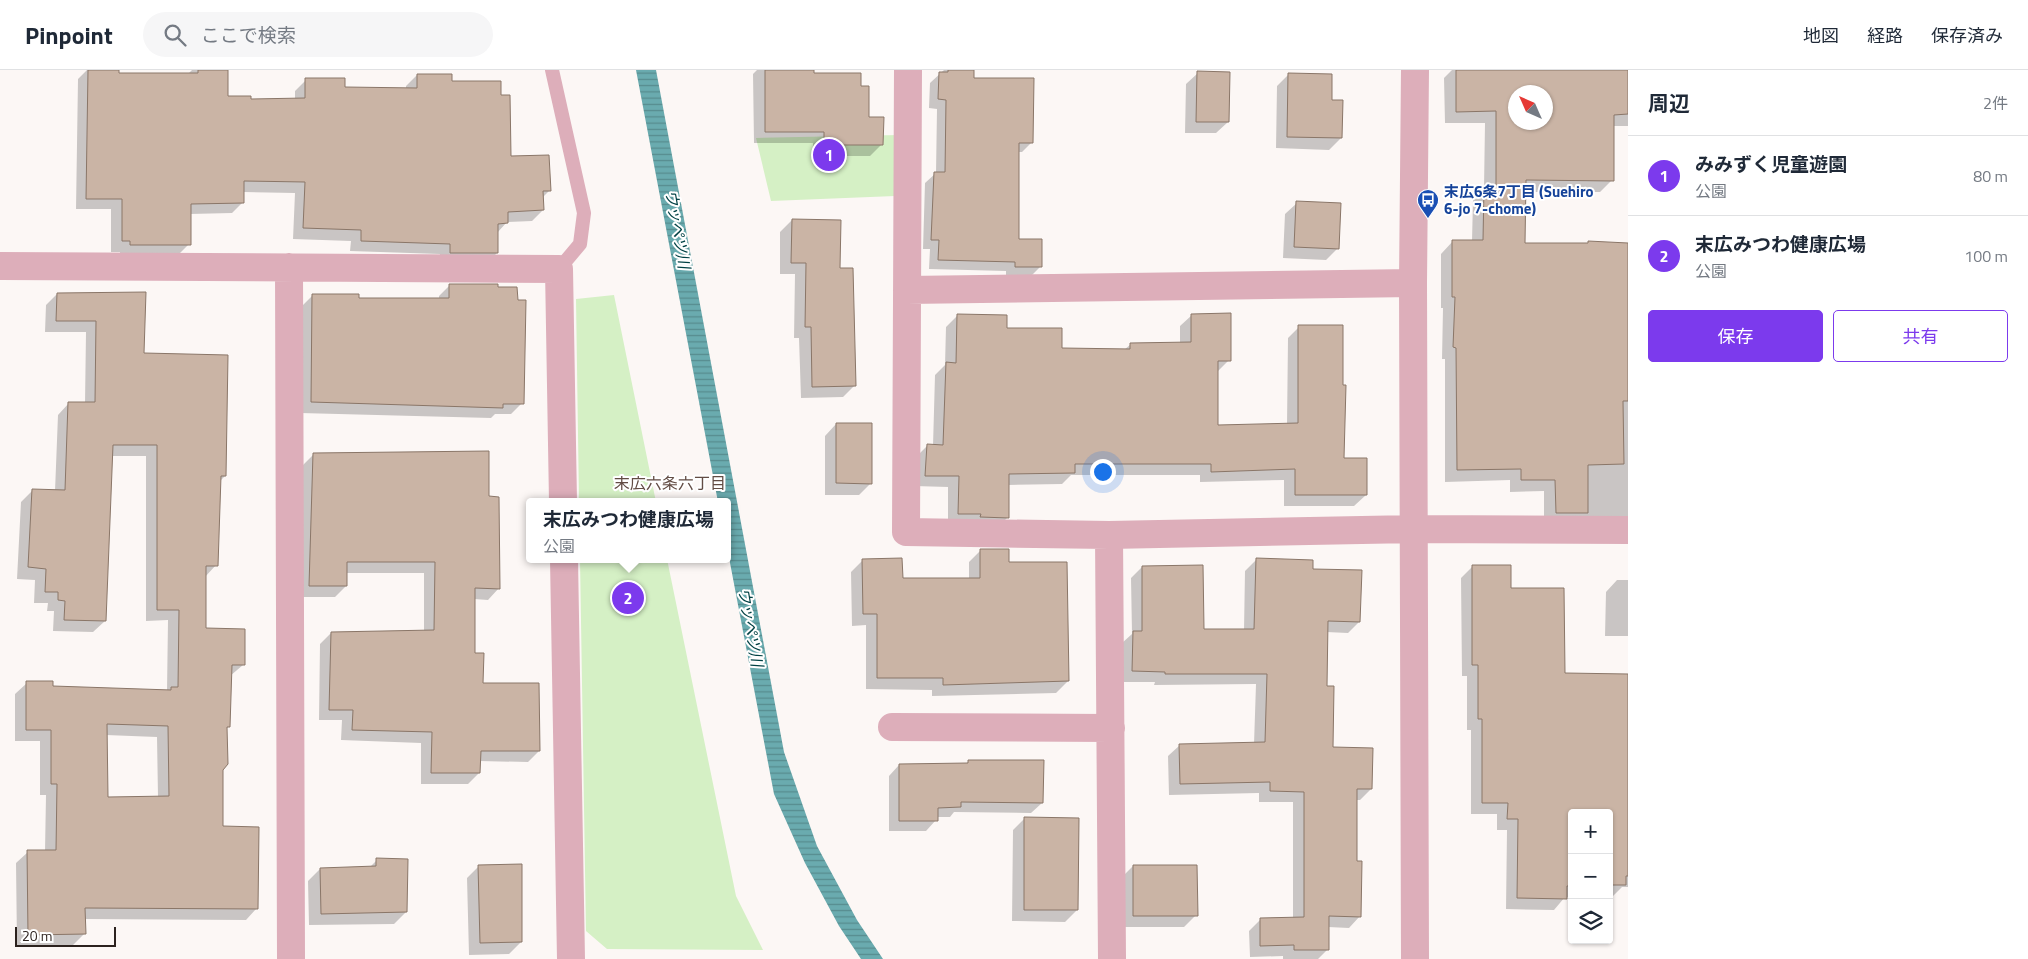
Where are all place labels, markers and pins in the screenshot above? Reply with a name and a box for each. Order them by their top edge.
pin: 1 [813,136,845,174]
place label: 末広6条7丁目 (Suehiro 6-jo 7-chome) [1444,180,1594,220]
bus stop icon: 末広6条7丁目 (Suehiro 6-jo 7-chome) [1416,188,1440,219]
pin: 2 [612,579,644,617]

